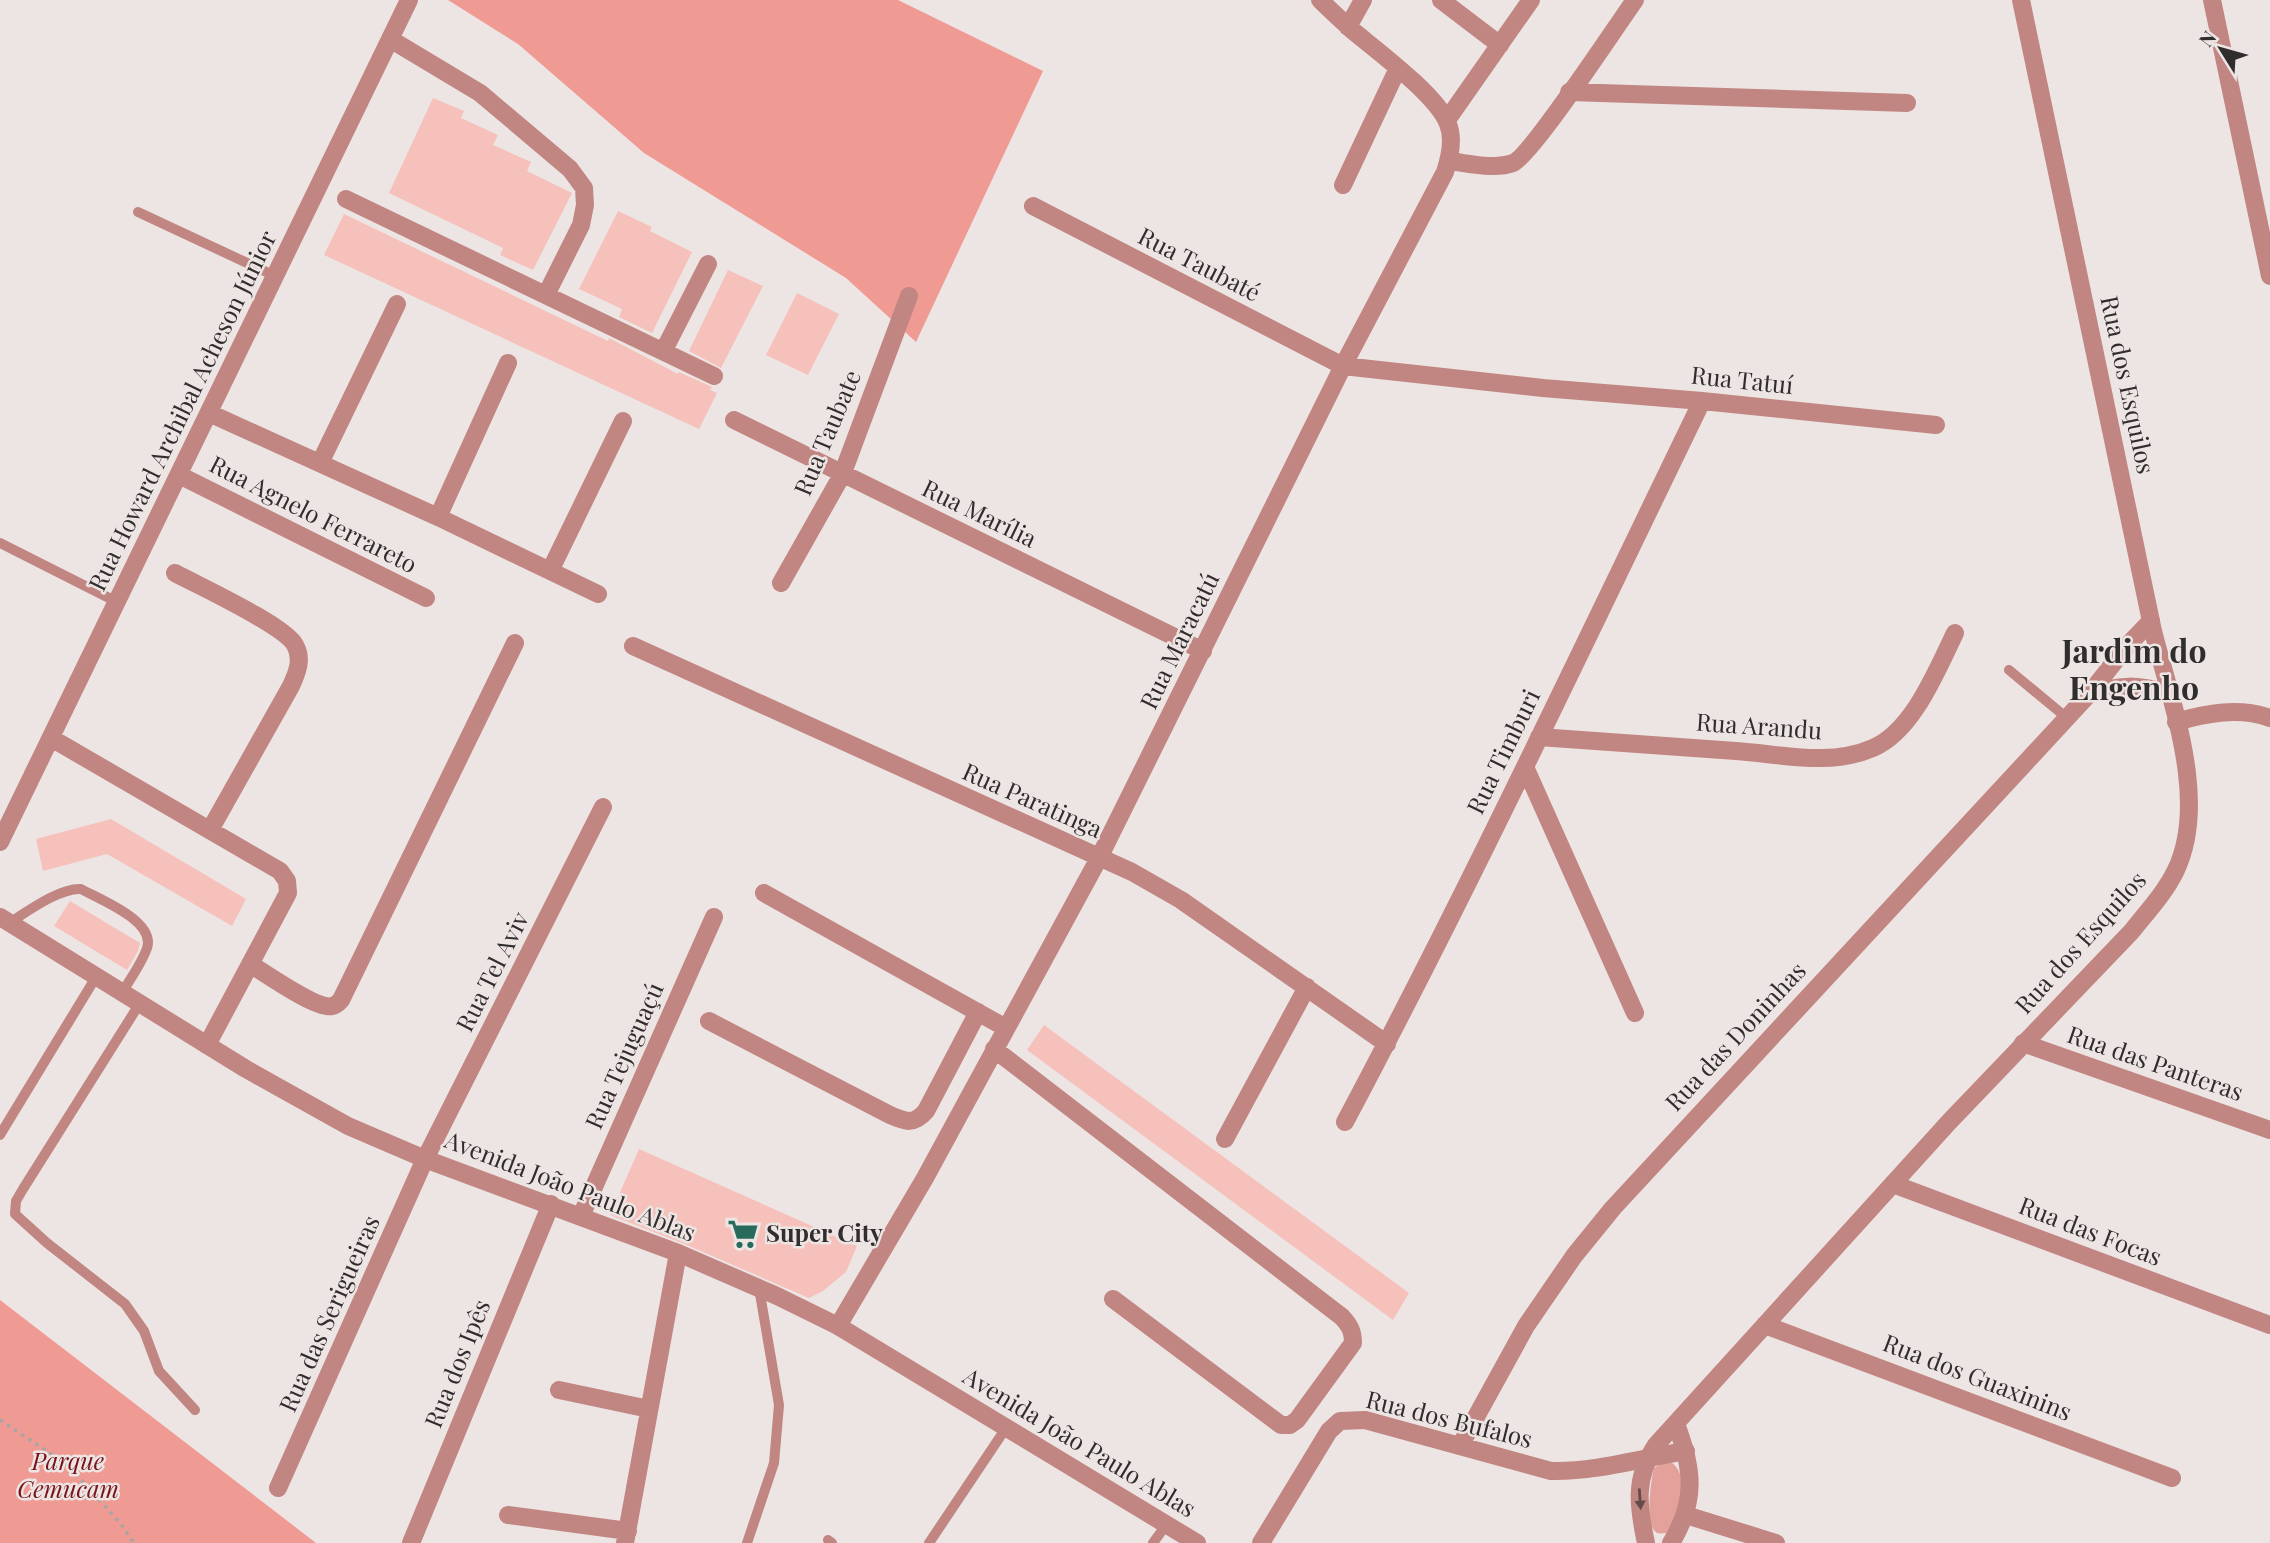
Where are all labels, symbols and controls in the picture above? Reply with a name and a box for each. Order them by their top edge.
north arrow [2186,14,2256,84]
text: N [2192,25,2221,51]
street label: Rua Taubaté [1133,219,1266,308]
street label: Rua Howard Archibal Acheson Júnior [80,224,283,596]
street label: Rua dos Esquilos [2094,293,2163,477]
street label: Rua Tatuí [1690,358,1795,400]
street label: Rua Taubate [785,365,867,500]
street label: Rua Agnelo Ferrareto [205,447,423,579]
street label: Rua Marília [917,471,1042,554]
street label: Rua Maracatú [1131,566,1225,714]
district label: Jardim do Engenho [2061,628,2206,708]
street label: Rua Timburi [1458,683,1546,819]
street label: Rua Arandu [1695,705,1823,745]
street label: Rua Paratinga [958,754,1108,844]
street label: Rua dos Esquilos [2007,864,2152,1020]
street label: Rua Tel Aviv [447,906,535,1036]
street label: Rua das Doninhas [1657,954,1812,1117]
street label: Rua Tejuguaçú [577,977,670,1133]
street label: Rua das Panteras [2064,1017,2248,1107]
street label: Avenida João Paulo Ablas [440,1122,701,1248]
street label: Rua das Focas [2015,1188,2167,1272]
street label: Rua das Serigueiras [270,1210,386,1416]
place label: Super City [766,1216,883,1248]
supermarket icon: Super City [726,1217,760,1251]
street label: Rua dos Ipês [416,1294,496,1432]
street label: Rua dos Guaxinins [1879,1325,2077,1427]
street label: Avenida João Paulo Ablas [957,1359,1202,1524]
street label: Rua dos Bufalos [1363,1382,1536,1454]
park label: Parque Cemucam [17,1444,119,1504]
one-way arrow [1635,1489,1646,1511]

